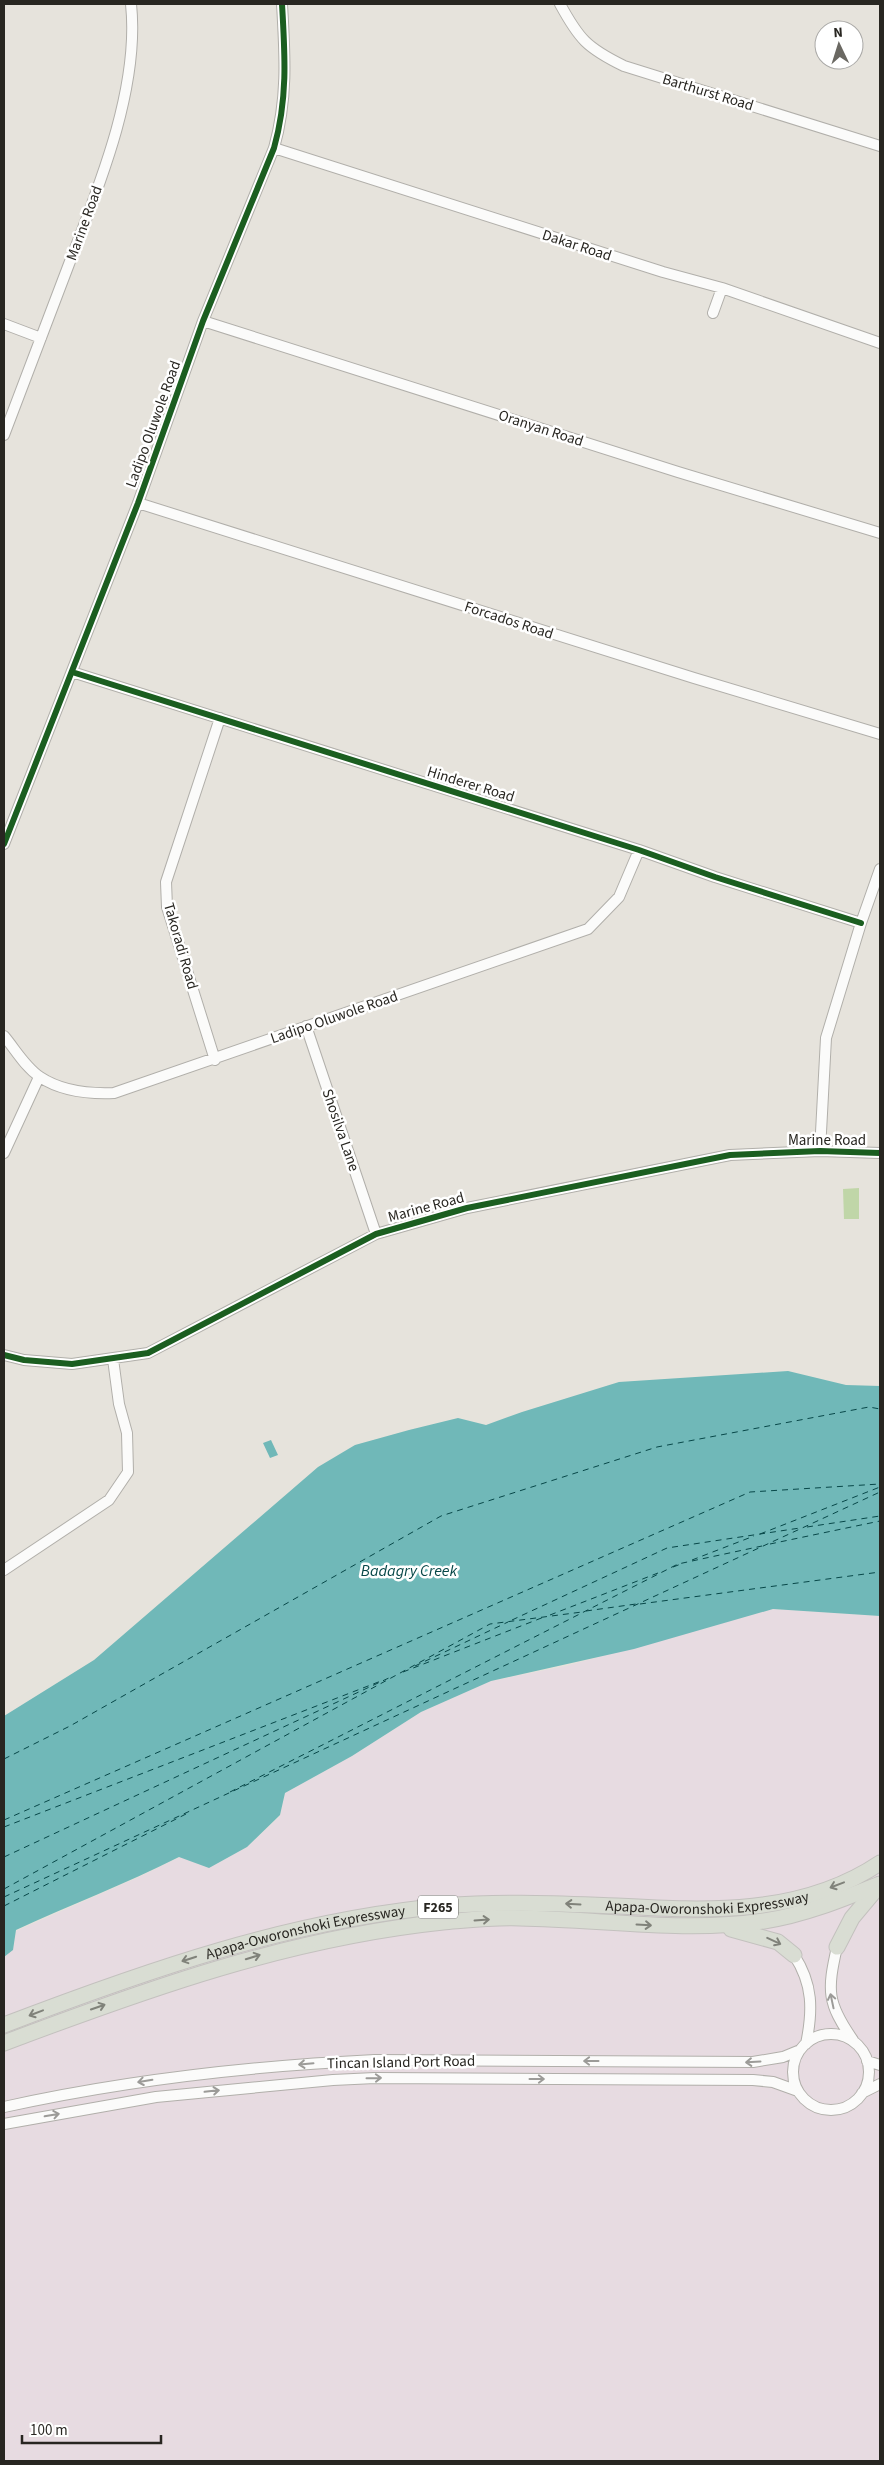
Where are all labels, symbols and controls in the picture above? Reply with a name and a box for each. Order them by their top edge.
north arrow [814,20,864,70]
text: N [833,23,844,43]
street label: Barthurst Road [660,69,756,116]
street label: Marine Road [61,183,108,264]
street label: Dakar Road [539,224,614,267]
street label: Ladipo Oluwole Road [121,358,186,491]
street label: Oranyan Road [496,405,586,452]
street label: Forcados Road [462,596,556,645]
street label: Hinderer Road [425,761,517,808]
street label: Takoradi Road [158,900,203,992]
street label: Ladipo Oluwole Road [268,986,401,1049]
street label: Shosilva Lane [317,1086,364,1174]
street label: Marine Road [788,1130,866,1151]
street label: Marine Road [386,1187,467,1228]
water label: Badagry Creek [361,1560,458,1582]
one-way arrow [830,1881,845,1890]
street label: Apapa-Oworonshoki Expressway [605,1886,811,1920]
road number: F265 [418,1895,458,1918]
street label: Apapa-Oworonshoki Expressway [203,1900,406,1965]
one-way arrow [565,1900,581,1909]
one-way arrow [474,1915,490,1924]
one-way arrow [636,1920,652,1929]
one-way arrow [766,1937,781,1947]
one-way arrow [245,1952,261,1962]
one-way arrow [181,1955,197,1965]
one-way arrow [827,1993,837,2009]
one-way arrow [90,2002,106,2011]
one-way arrow [29,2009,44,2018]
street label: Tincan Island Port Road [327,2051,475,2074]
one-way arrow [583,2056,600,2066]
one-way arrow [746,2057,762,2066]
one-way arrow [298,2059,314,2069]
one-way arrow [366,2073,382,2083]
one-way arrow [528,2074,544,2084]
one-way arrow [137,2077,153,2087]
one-way arrow [204,2086,220,2096]
one-way arrow [43,2109,59,2119]
scale bar [22,2412,161,2444]
text: 100 m [30,2420,68,2441]

